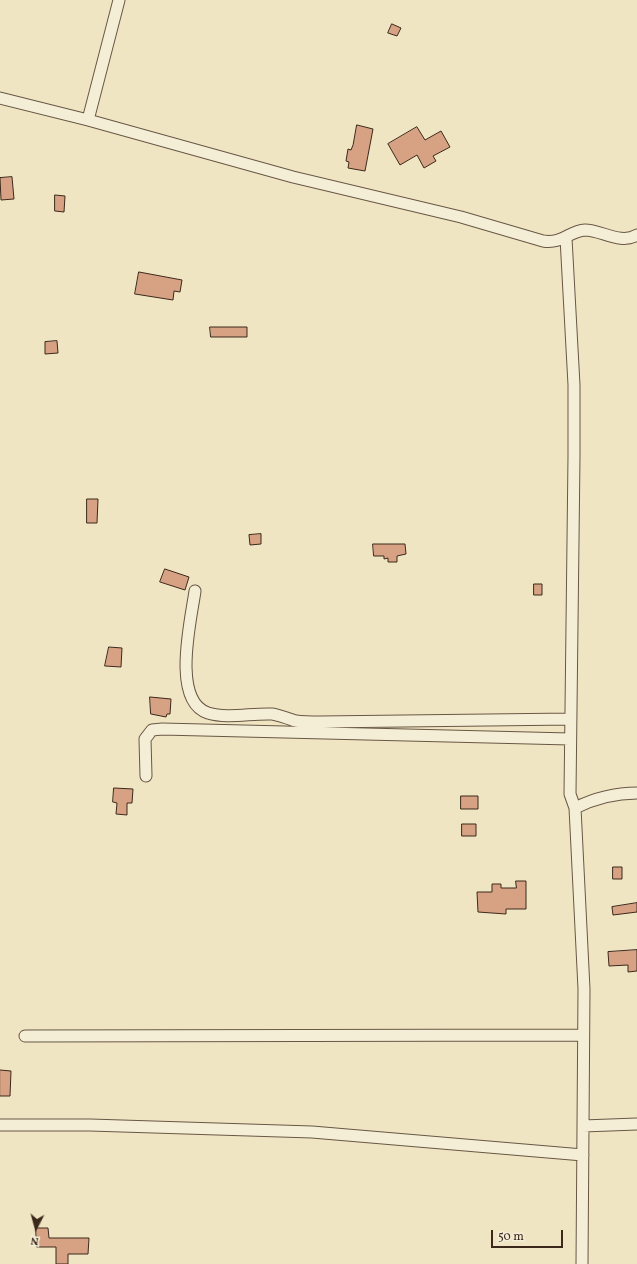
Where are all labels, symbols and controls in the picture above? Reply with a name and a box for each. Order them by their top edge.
north arrow [16,1208,56,1248]
scale bar [493,1222,565,1248]
text: 50 m [498,1229,524,1245]
text: N [30,1233,39,1248]

